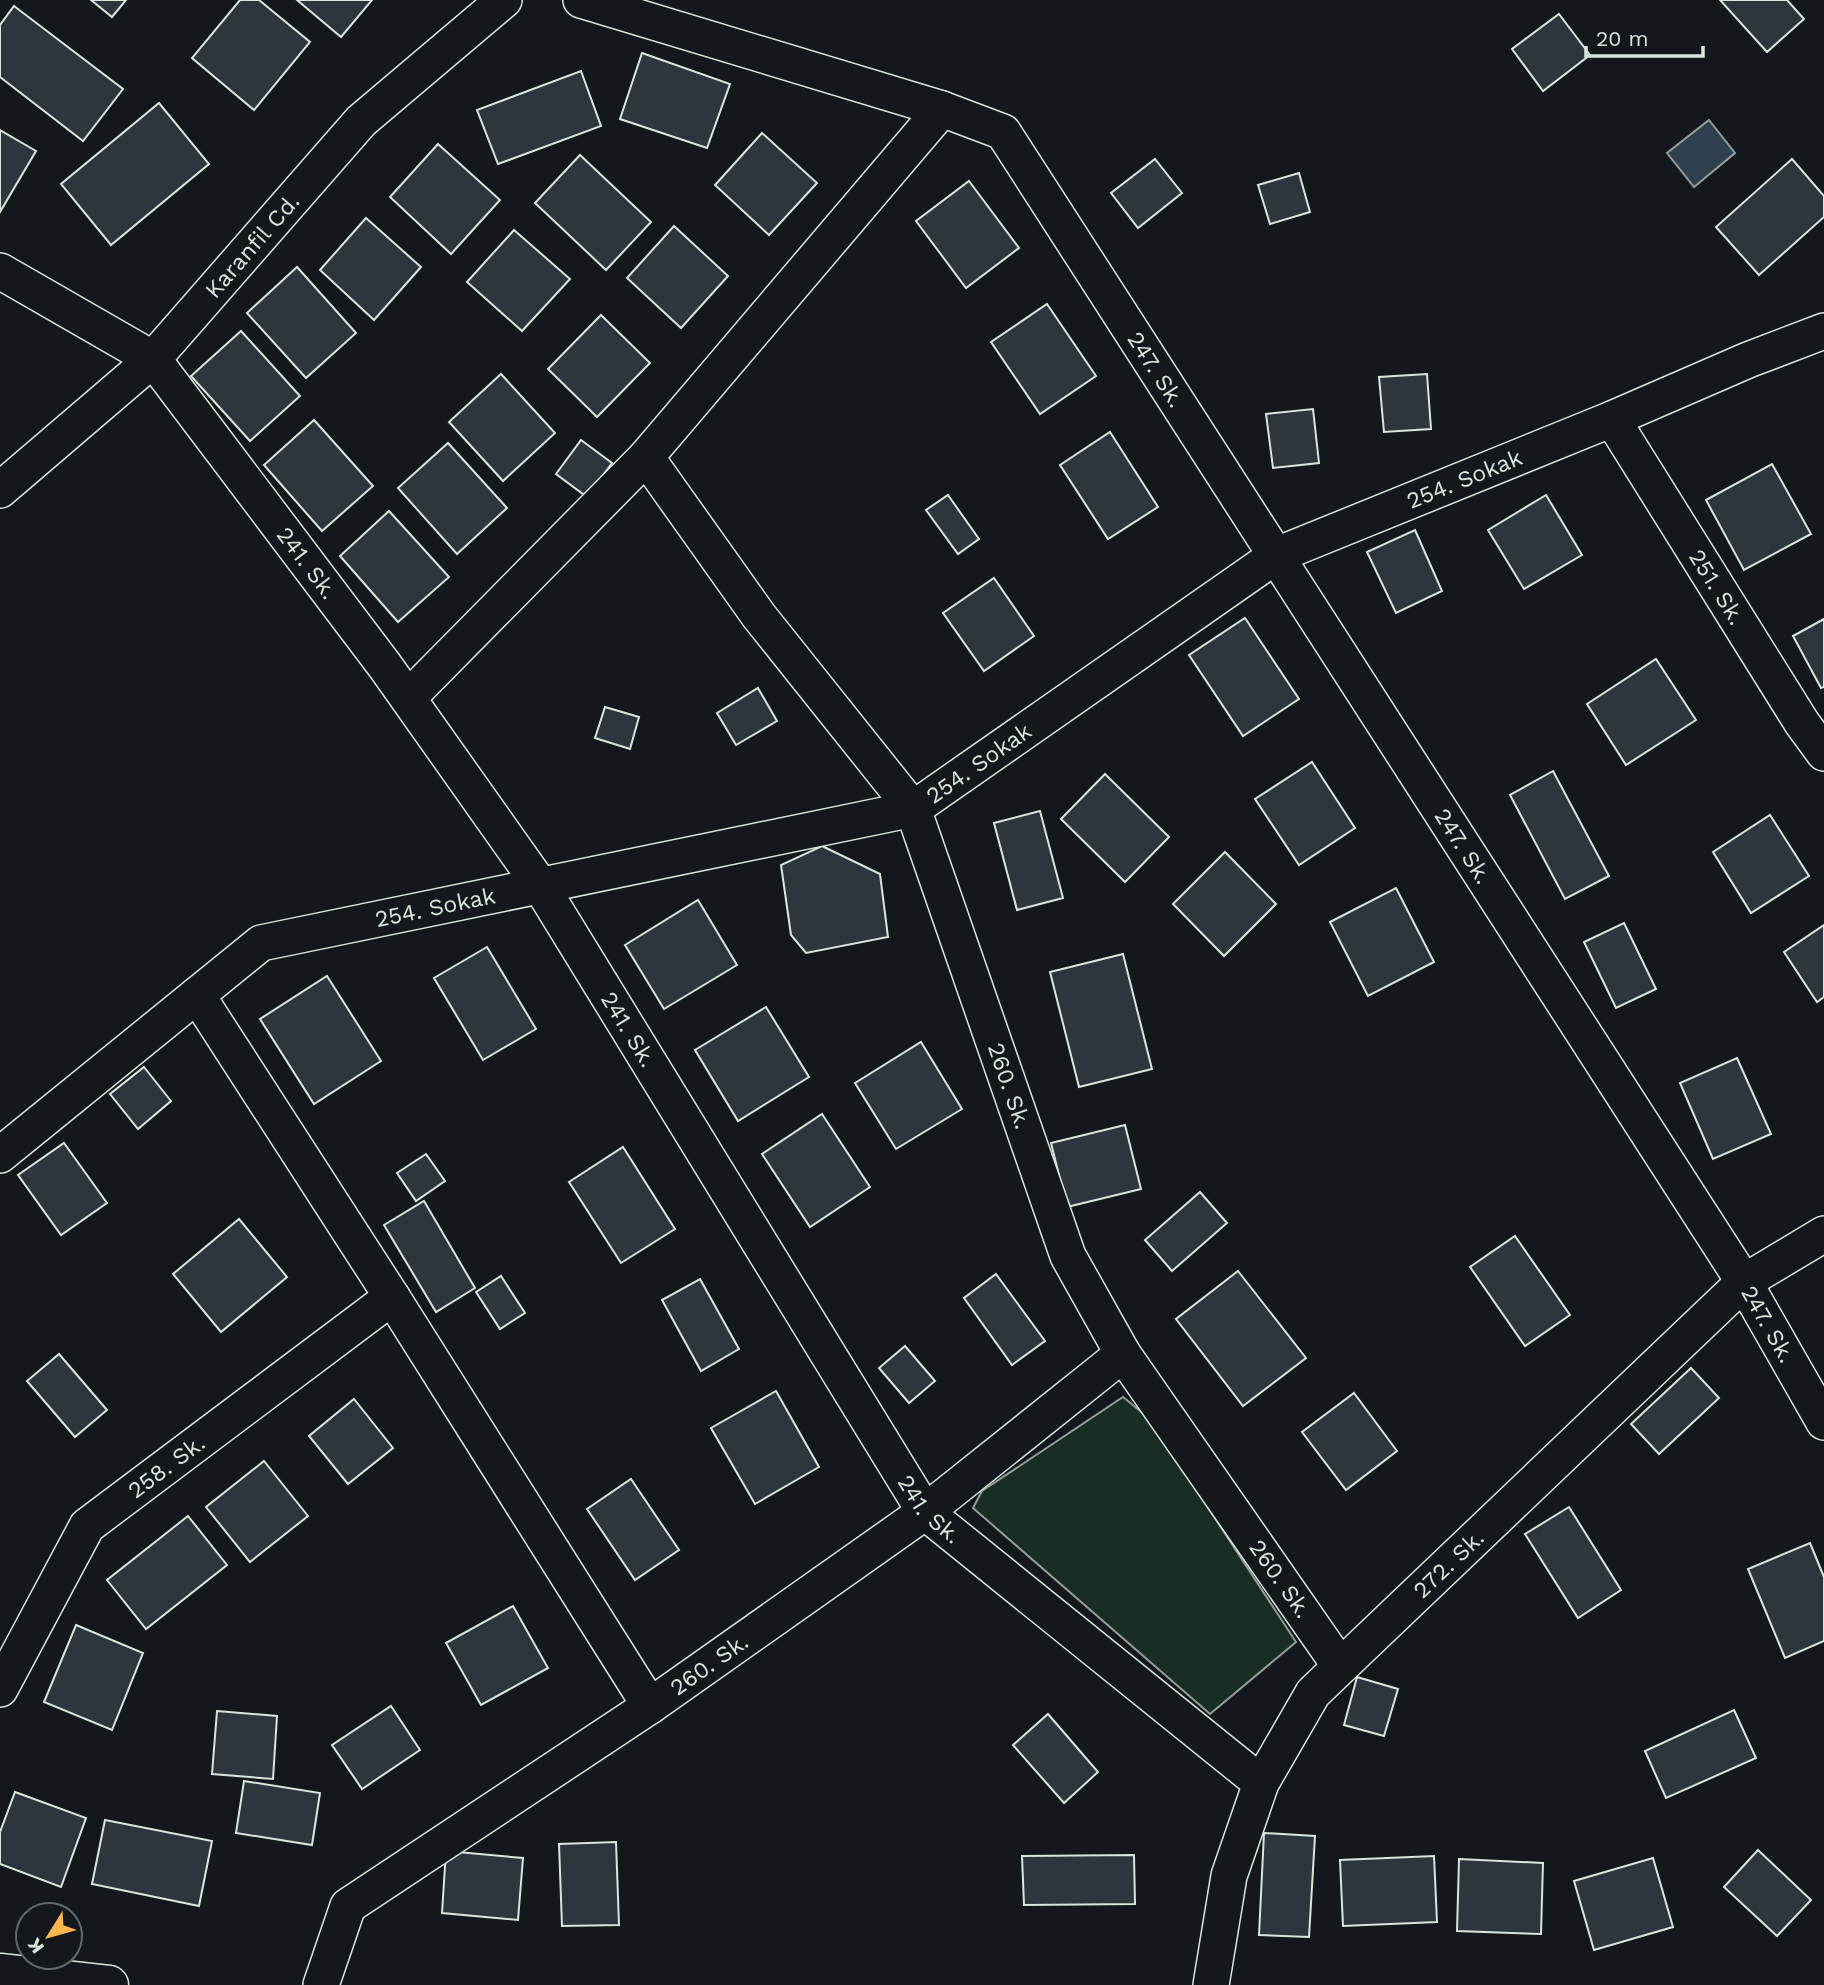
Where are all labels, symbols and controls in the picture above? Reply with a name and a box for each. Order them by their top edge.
scale bar [1586,14,1703,58]
text: 20 m [1596,26,1648,51]
street label: Karanfil Cd. [199,188,305,303]
street label: 247. Sk. [1122,327,1190,412]
street label: 254. Sokak [1403,443,1526,514]
street label: 241. Sk. [271,521,343,604]
street label: 251. Sk. [1683,544,1751,630]
street label: 254. Sokak [921,717,1036,809]
street label: 247. Sk. [1429,803,1497,889]
street label: 254. Sokak [373,882,498,933]
street label: 241. Sk. [595,987,662,1072]
street label: 260. Sk. [982,1040,1036,1132]
street label: 247. Sk. [1735,1281,1801,1367]
street label: 258. Sk. [123,1429,210,1504]
street label: 241. Sk. [892,1470,966,1549]
street label: 272. Sk. [1408,1524,1489,1604]
street label: 260. Sk. [1243,1535,1317,1623]
street label: 260. Sk. [665,1628,753,1701]
north arrow [14,1901,84,1971]
text: K [23,1934,49,1958]

